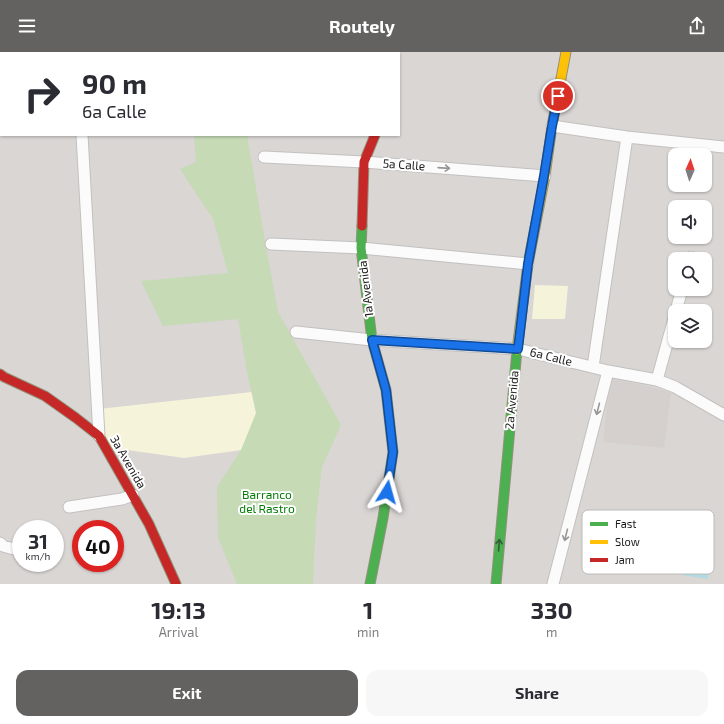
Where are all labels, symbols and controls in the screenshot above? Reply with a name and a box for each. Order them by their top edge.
icon: menu [16,15,38,37]
text: Routely [329,15,395,37]
icon: share [686,15,708,37]
text: 90 m [82,66,147,100]
icon: right [16,68,68,120]
pin [541,79,575,113]
icon: arrive [547,85,569,107]
text: 6a Calle [82,100,147,122]
north arrow [668,148,712,192]
map controls [668,148,712,348]
street label: 5a Calle [382,156,426,172]
one-way arrow [438,165,451,172]
button: sound [668,200,712,244]
button: search [668,252,712,296]
street label: 1a Avenida [355,260,375,318]
button: layers [668,304,712,348]
street label: 6a Calle [529,344,574,368]
street label: 2a Avenida [501,370,521,430]
one-way arrow [594,402,601,415]
street label: 3a Avenida [108,432,150,491]
position arrow [366,471,408,513]
park label: Barranco del Rastro [239,487,295,515]
legend [582,510,714,574]
text: Fast [615,517,637,530]
speed limit sign: 40 [72,520,124,572]
one-way arrow [562,528,569,541]
text: 31 [28,529,48,553]
text: Slow [615,535,640,548]
one-way arrow [495,539,502,552]
text: km/h [26,550,50,562]
text: Jam [615,553,634,566]
text: 19:13 [151,595,206,624]
text: 1 [363,595,373,624]
text: 330 [530,595,573,624]
text: Arrival [159,624,198,640]
text: min [357,624,379,640]
text: m [546,624,557,640]
button: Exit [16,670,358,716]
button: Share [366,670,708,716]

